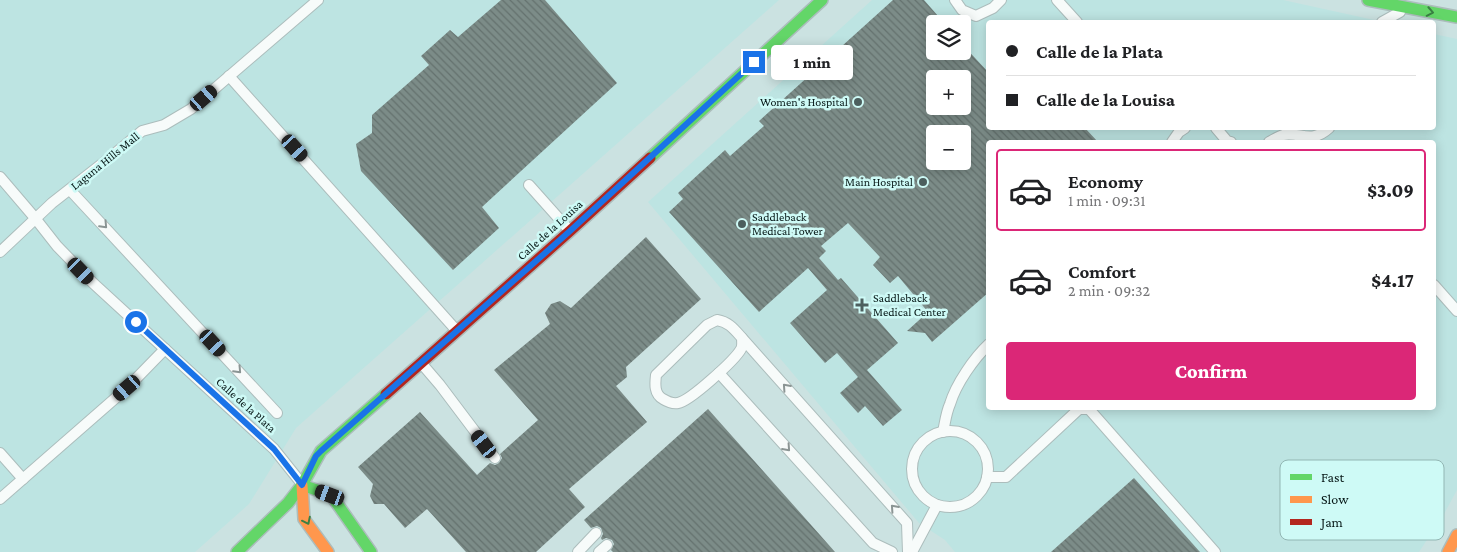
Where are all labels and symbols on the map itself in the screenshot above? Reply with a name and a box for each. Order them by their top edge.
one-way arrow [1425,6,1434,17]
callout: 1 min [772,44,854,80]
route end [743,51,765,73]
car [187,82,220,114]
place label: Women's Hospital [760,95,848,109]
marker: Women's Hospital [852,96,864,108]
street label: Laguna Hills Mall [68,129,142,193]
car [279,132,310,164]
place label: Main Hospital [845,175,913,189]
marker: Main Hospital [917,176,929,188]
street label: Calle de la Louisa [515,197,586,263]
place label: Saddleback Medical Tower [752,210,824,238]
marker: Saddleback Medical Tower [736,218,748,230]
one-way arrow [98,220,107,229]
car [65,255,96,287]
place label: Saddleback Medical Center [873,291,947,319]
marker: Saddleback Medical Center [855,298,869,312]
route start [125,311,147,333]
car [197,327,228,359]
one-way arrow [232,365,241,374]
car [110,372,143,404]
street label: Calle de la Plata [213,375,279,436]
one-way arrow [783,384,792,393]
car [468,428,499,460]
one-way arrow [781,442,790,451]
legend [1280,460,1444,540]
text: Fast [1321,469,1345,485]
car [313,483,346,507]
text: Slow [1321,491,1349,507]
one-way arrow [891,505,900,514]
text: Jam [1319,514,1343,530]
one-way arrow [301,516,312,525]

